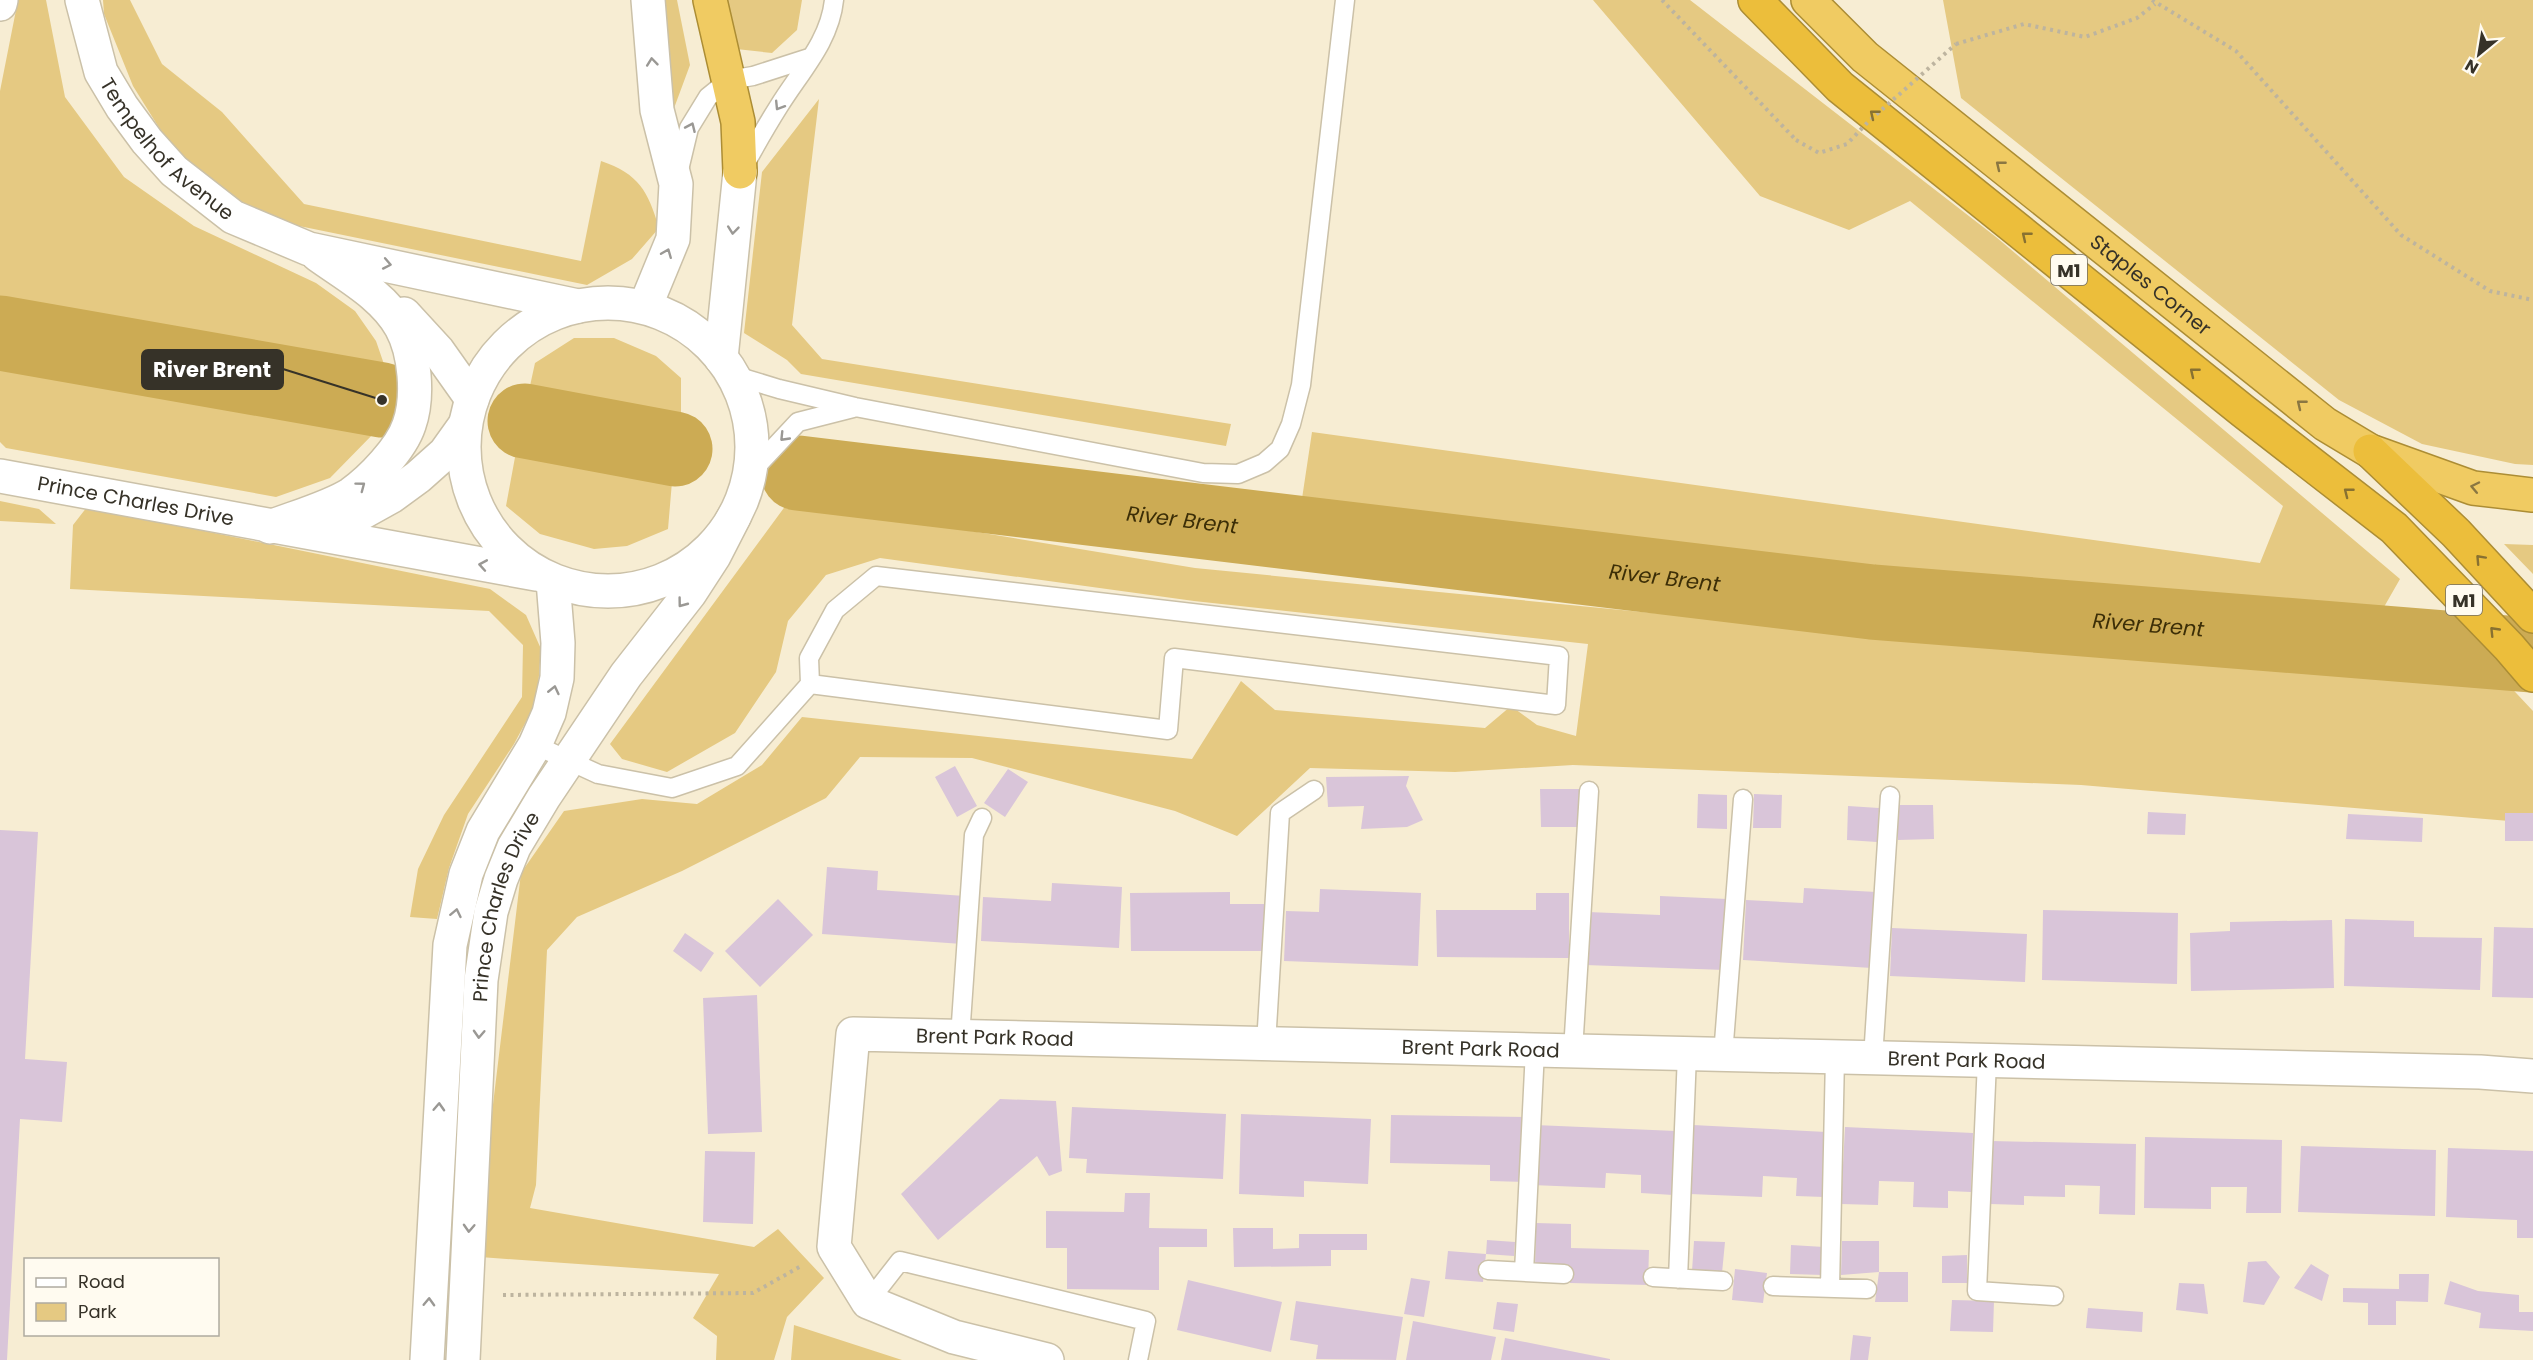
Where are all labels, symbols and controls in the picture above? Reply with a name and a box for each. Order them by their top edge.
north arrow [2449,24,2509,84]
text: N [2461,54,2483,80]
one-way arrow [646,58,659,67]
street label: Tempelhof Avenue [94,72,240,227]
one-way arrow [775,100,787,110]
one-way arrow [1870,111,1881,122]
one-way arrow [684,123,696,134]
one-way arrow [1996,161,2007,172]
one-way arrow [727,226,740,235]
street label: Staples Corner [2084,228,2217,342]
one-way arrow [2022,233,2033,244]
one-way arrow [660,249,672,260]
road number: M1 [2051,255,2087,285]
one-way arrow [382,257,392,270]
callout: River Brent [142,350,283,389]
text: River Brent [153,355,271,384]
one-way arrow [2190,368,2201,379]
one-way arrow [2297,401,2308,412]
one-way arrow [780,430,791,441]
street label: Prince Charles Drive [35,469,236,533]
one-way arrow [355,482,366,493]
one-way arrow [2470,482,2480,495]
one-way arrow [2343,489,2354,500]
water label: River Brent [1125,498,1240,540]
one-way arrow [2476,555,2487,566]
water label: River Brent [1608,556,1722,598]
one-way arrow [479,559,489,572]
road number: M1 [2446,585,2482,615]
one-way arrow [679,597,690,608]
water label: River Brent [2092,605,2206,643]
one-way arrow [2490,628,2501,638]
one-way arrow [547,685,560,695]
street label: Prince Charles Drive [466,806,546,1003]
one-way arrow [449,908,462,918]
street label: Brent Park Road [916,1021,1074,1053]
one-way arrow [472,1029,485,1038]
street label: Brent Park Road [1401,1033,1560,1064]
street label: Brent Park Road [1887,1044,2046,1076]
one-way arrow [433,1102,446,1111]
one-way arrow [463,1224,476,1233]
legend [24,1258,219,1336]
text: Road [78,1269,125,1294]
one-way arrow [423,1297,435,1306]
text: Park [78,1299,117,1324]

